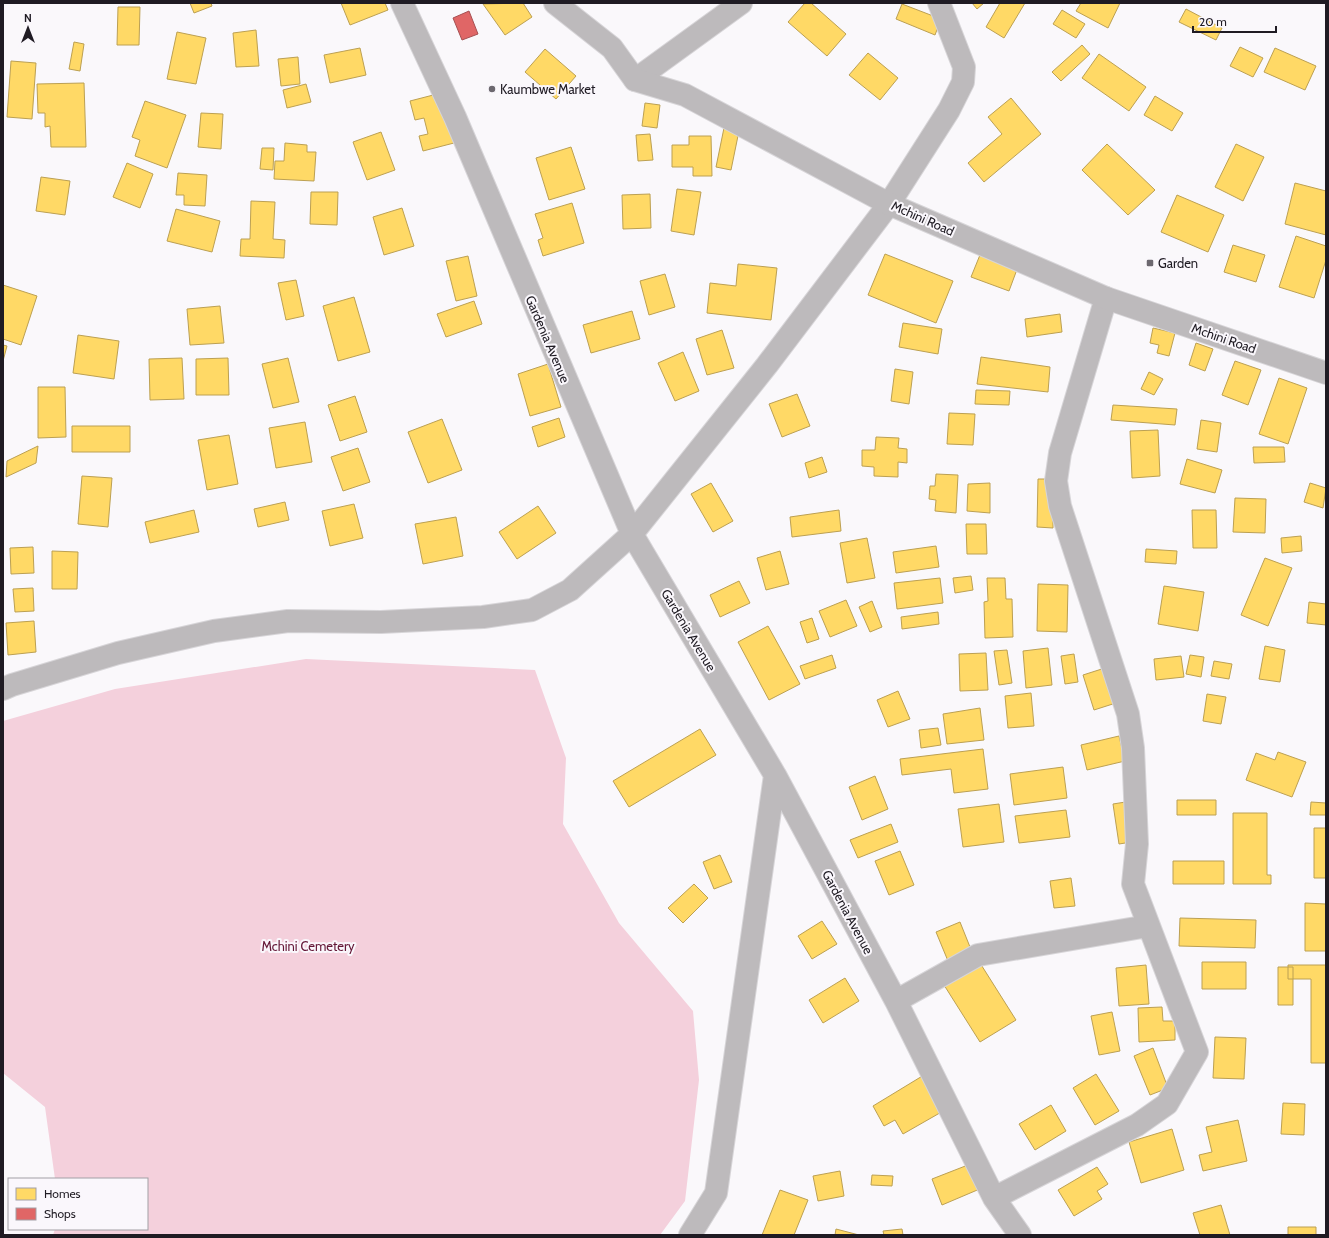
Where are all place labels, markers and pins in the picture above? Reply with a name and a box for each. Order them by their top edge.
place label: Kaumbwe Market [500,81,596,97]
marker: Kaumbwe Market [487,84,497,94]
place label: Garden [1158,255,1198,271]
marker: Garden [1145,258,1155,268]

